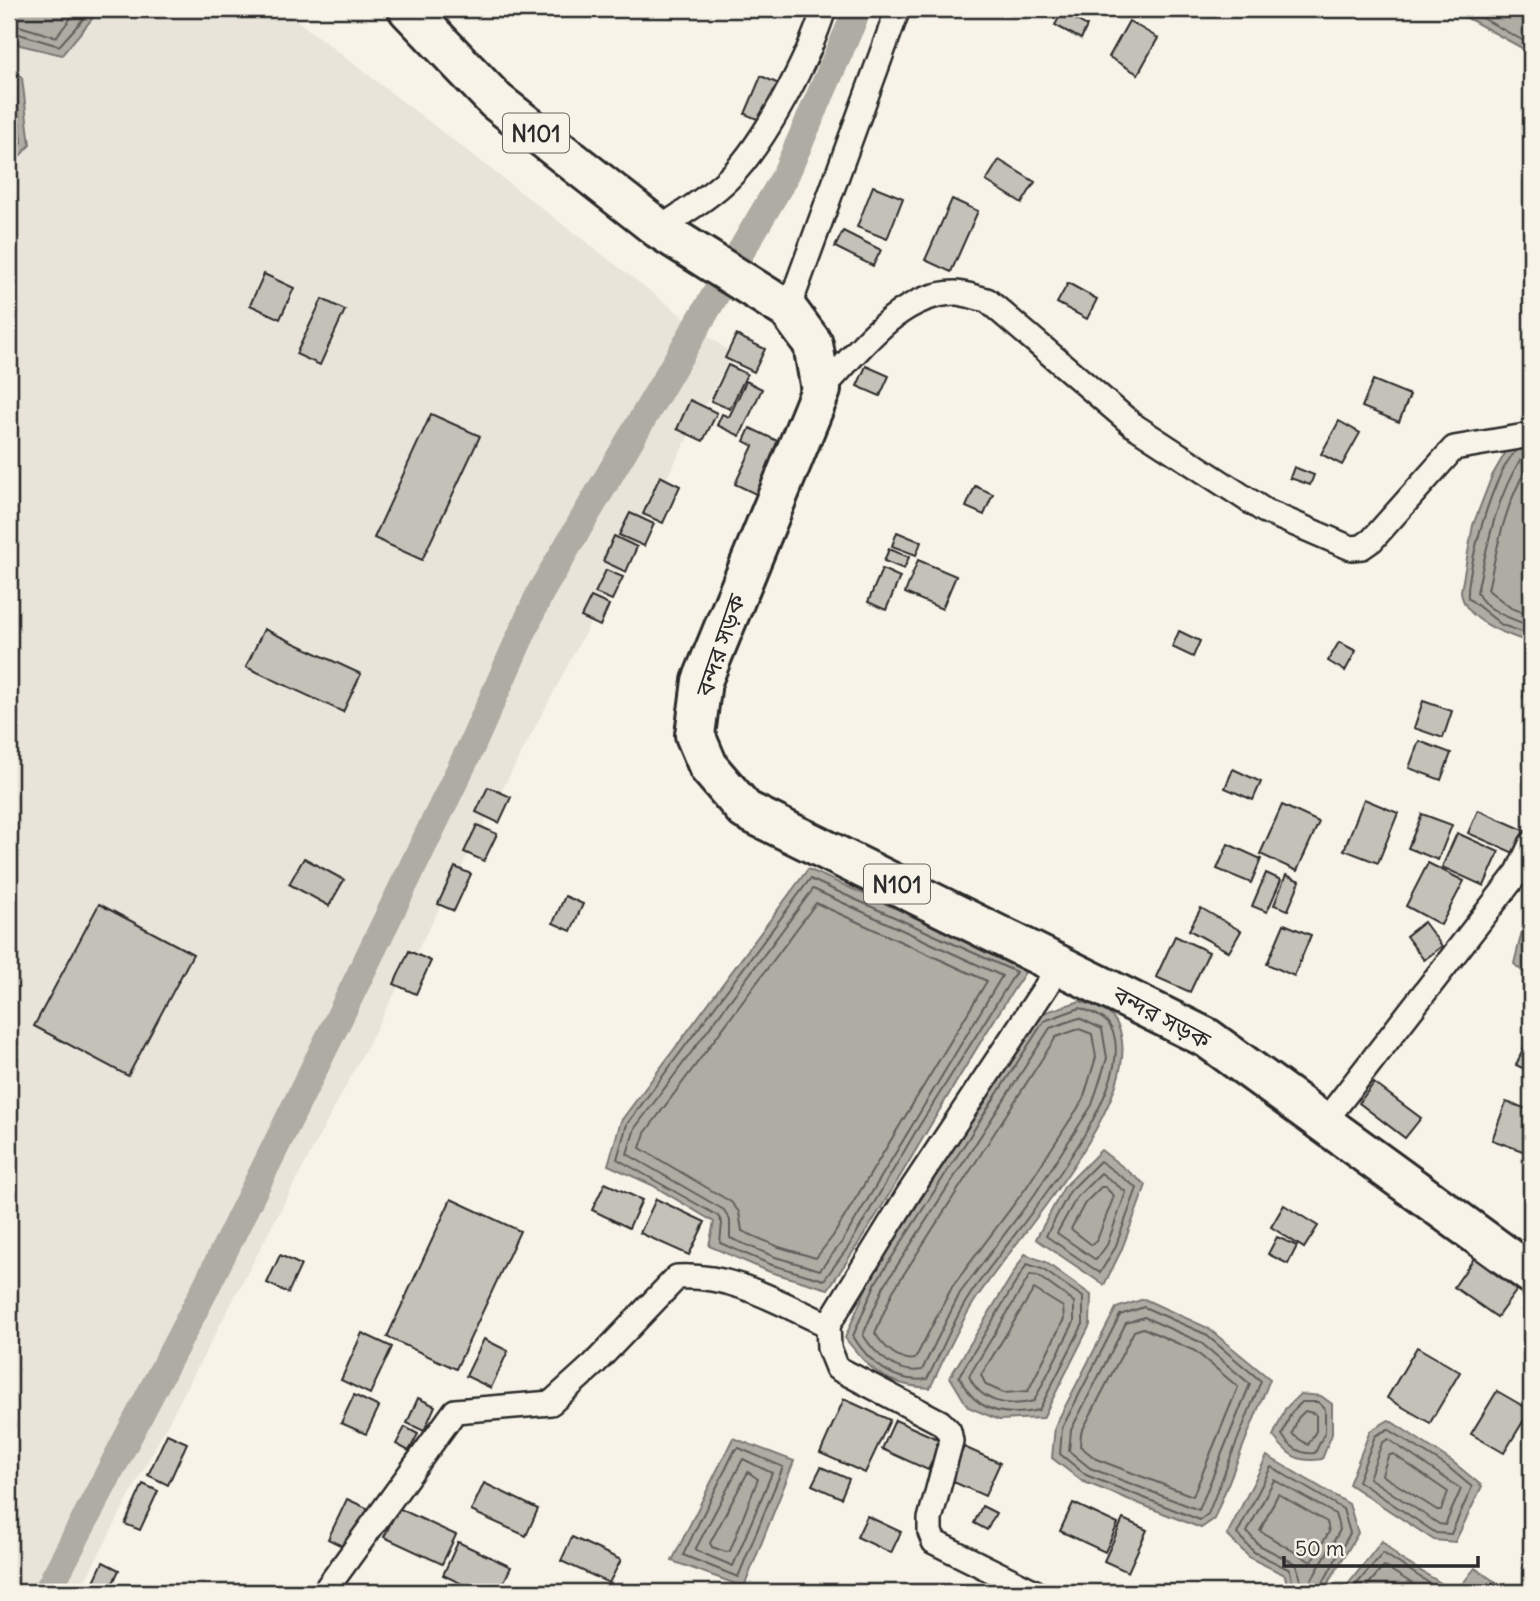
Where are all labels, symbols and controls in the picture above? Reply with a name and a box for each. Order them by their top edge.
road number: N101 [503,114,569,152]
street label: বন্দর সড়ক [688,589,752,701]
road number: N101 [864,864,930,904]
street label: বন্দর সড়ক [1107,978,1216,1055]
scale bar [1284,1524,1479,1568]
text: 50 m [1295,1535,1344,1562]

